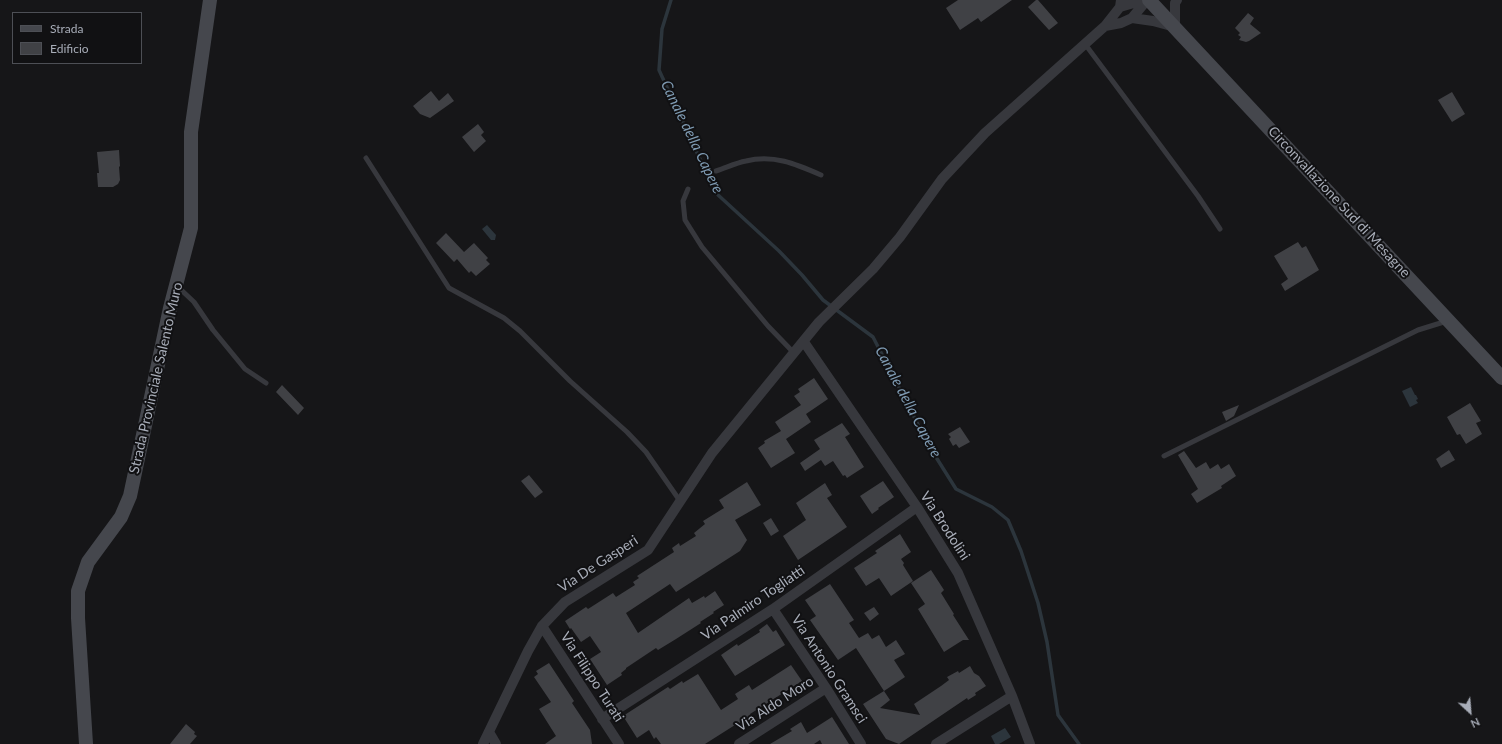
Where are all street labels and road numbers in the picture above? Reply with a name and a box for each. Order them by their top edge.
street label: Circonvallazione Sud di Mesagne [1264,123,1414,281]
street label: Strada Provinciale Salento Muro [126,281,186,475]
street label: Via Brodolini [917,488,973,564]
street label: Via De Gasperi [555,532,641,596]
street label: Via Palmiro Togliatti [698,562,808,644]
street label: Via Antonio Gramsci [788,612,870,726]
street label: Via Filippo Turati [557,629,627,725]
street label: Via Aldo Moro [733,673,817,735]

